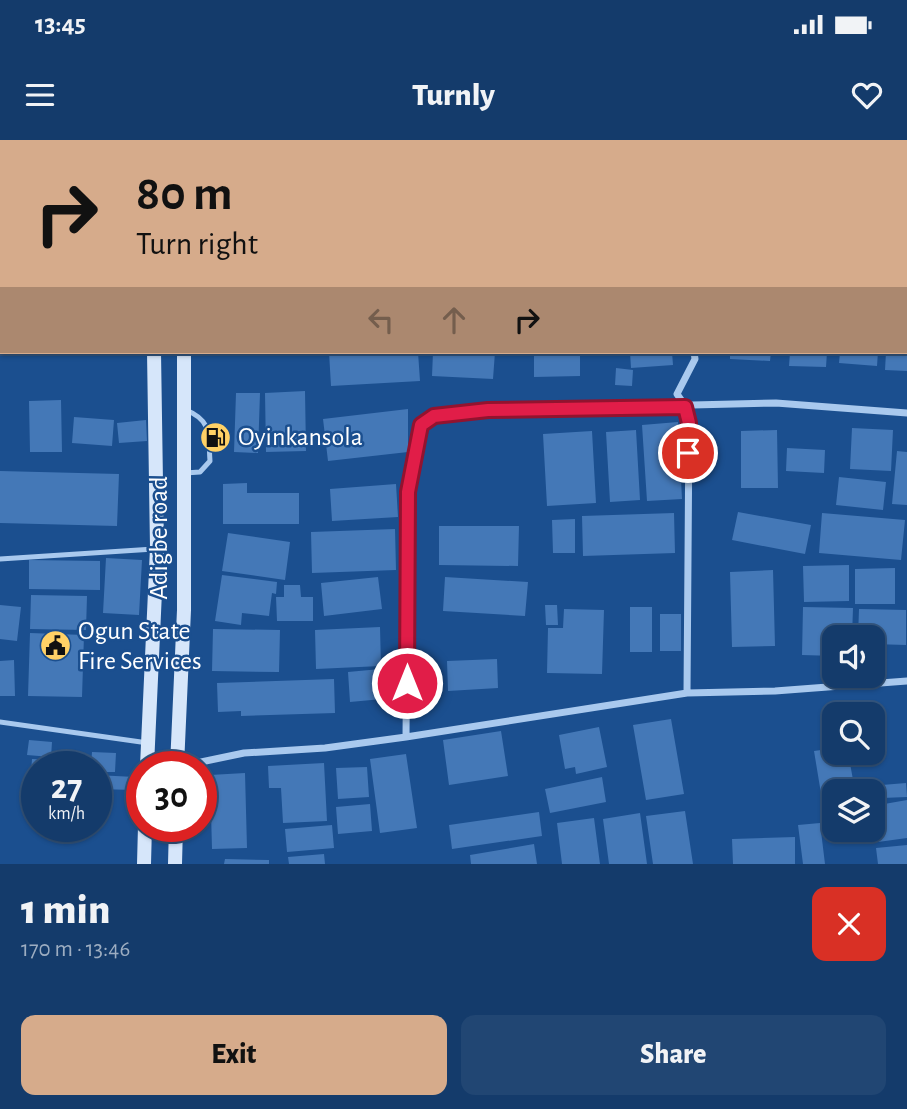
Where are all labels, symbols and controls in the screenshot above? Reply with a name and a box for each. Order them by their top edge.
text: 13:45 [35,11,86,37]
icon: menu [21,76,59,114]
icon: heart [848,76,886,114]
text: Turnly [412,79,495,111]
icon: right [21,168,112,259]
text: 80 m [136,170,233,219]
text: Turn right [136,228,258,260]
icon: left [362,301,400,339]
icon: ahead [435,301,473,339]
icon: right [508,301,546,339]
fuel station icon: Oyinkansola [198,420,232,454]
pin [658,423,718,483]
place label: Oyinkansola [238,424,363,450]
icon: arrive [669,434,707,472]
street label: Adigbe road [146,476,172,600]
place label: Ogun State Fire Services [78,618,202,674]
map controls [822,625,885,842]
button: sound [822,625,885,688]
public building icon: Ogun State Fire Services [38,629,72,663]
position arrow [370,646,444,720]
button: search [822,702,885,765]
speed limit sign: 30 [126,751,217,842]
text: 27 [51,770,82,805]
button: layers [822,779,885,842]
text: km/h [48,805,85,823]
button: close [812,887,886,961]
text: 1 min [21,889,110,931]
text: 170 m · 13:46 [21,938,130,961]
button: Exit [21,1015,447,1095]
button: Share [461,1015,886,1095]

